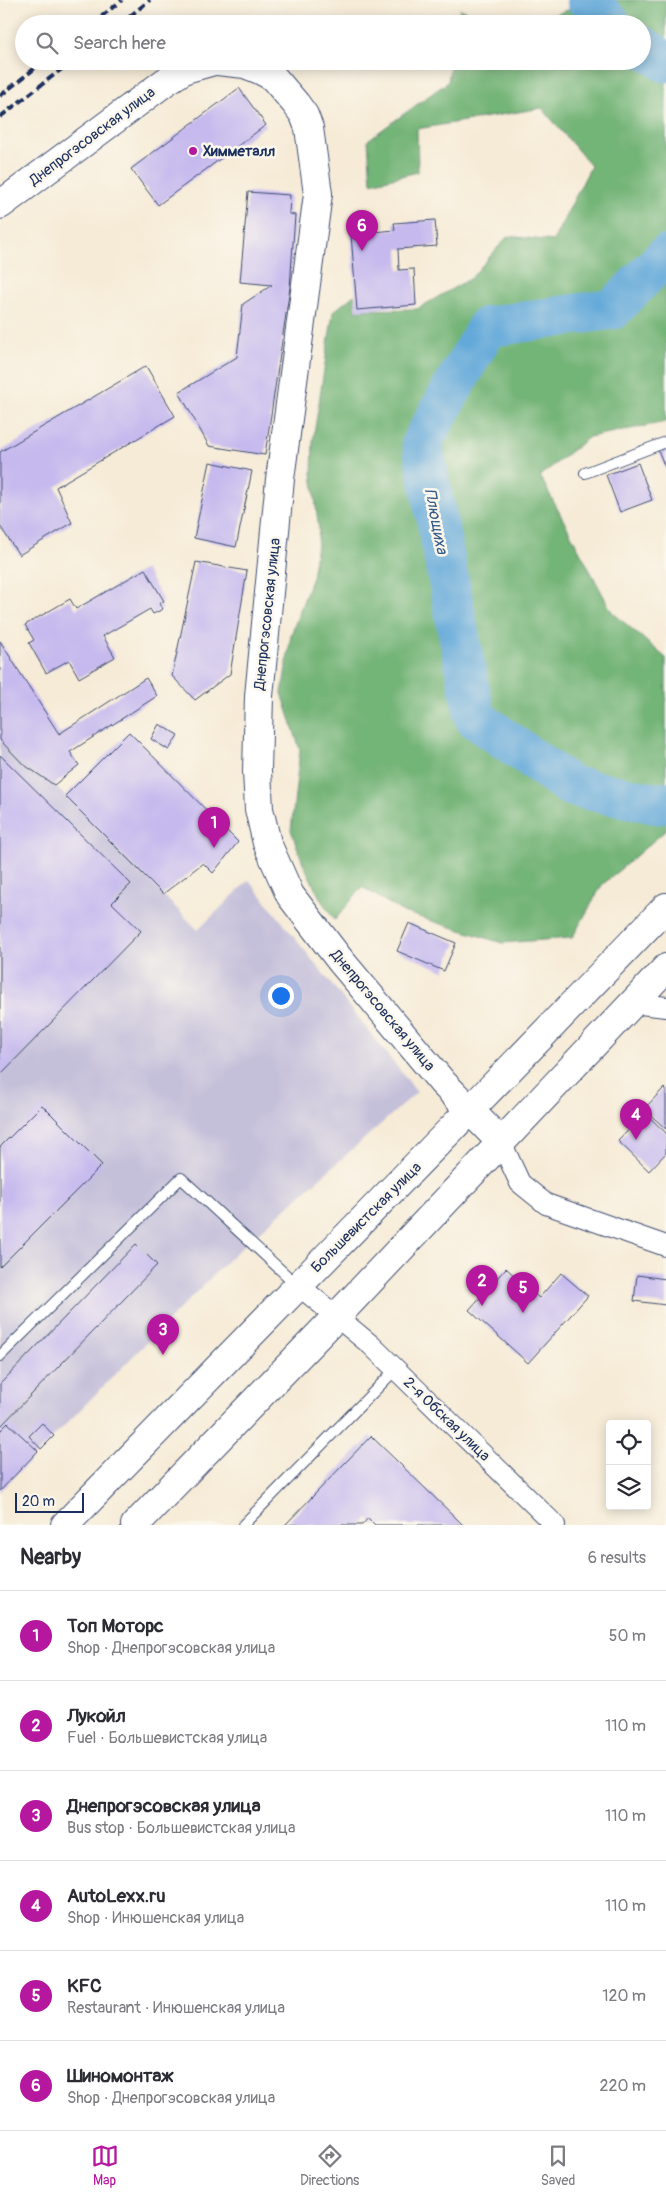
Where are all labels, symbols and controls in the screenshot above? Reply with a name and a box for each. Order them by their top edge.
search box [15,15,651,70]
icon: search [33,29,61,57]
text: Search here [73,31,166,55]
street label: Днепрогэсовская улица [25,83,159,191]
place label: Химметалл [203,142,275,161]
marker: Химметалл [187,145,199,157]
pin: 6 [346,210,378,251]
water label: Плющиха [420,487,452,557]
street label: Днепрогэсовская улица [250,537,285,692]
pin: 1 [198,807,230,848]
street label: Днепрогэсовская улица [326,945,439,1075]
your location [268,983,294,1009]
pin: 4 [620,1099,652,1140]
street label: Большевистская улица [307,1158,426,1277]
pin: 2 [466,1265,498,1306]
pin: 5 [507,1272,539,1313]
pin: 3 [147,1314,179,1355]
street label: 2-я Обская улица [399,1373,494,1466]
map controls [606,1420,651,1510]
button: locate [606,1420,651,1465]
button: layers [606,1465,651,1510]
scale bar [15,1490,84,1513]
text: 20 m [22,1493,55,1510]
text: Nearby [20,1544,81,1571]
text: 6 results [588,1548,646,1568]
text: Топ Моторс [67,1614,164,1638]
text: 1 [33,1626,39,1646]
text: 50 m [609,1626,646,1646]
text: Shop · Днепрогэсовская улица [67,1638,275,1658]
text: Лукойл [67,1704,126,1728]
text: 2 [32,1716,40,1736]
text: 110 m [605,1716,646,1736]
text: Fuel · Большевистская улица [67,1728,267,1748]
text: Днепрогэсовская улица [67,1794,261,1818]
text: 3 [32,1806,40,1826]
text: 110 m [605,1806,646,1826]
text: Bus stop · Большевистская улица [67,1818,295,1838]
text: AutoLexx.ru [67,1884,166,1908]
text: 4 [31,1896,41,1916]
text: 110 m [605,1896,646,1916]
text: Shop · Инюшенская улица [67,1908,244,1928]
text: KFC [67,1974,102,1998]
text: 5 [32,1986,40,2006]
text: 120 m [602,1986,646,2006]
text: Restaurant · Инюшенская улица [67,1998,285,2018]
text: Шиномонтаж [67,2064,173,2088]
text: 6 [31,2076,41,2096]
text: 220 m [600,2076,646,2096]
text: Shop · Днепрогэсовская улица [67,2088,275,2108]
tab: Map [91,2142,119,2189]
tab: Directions [300,2142,359,2189]
tab: Saved [541,2142,575,2189]

